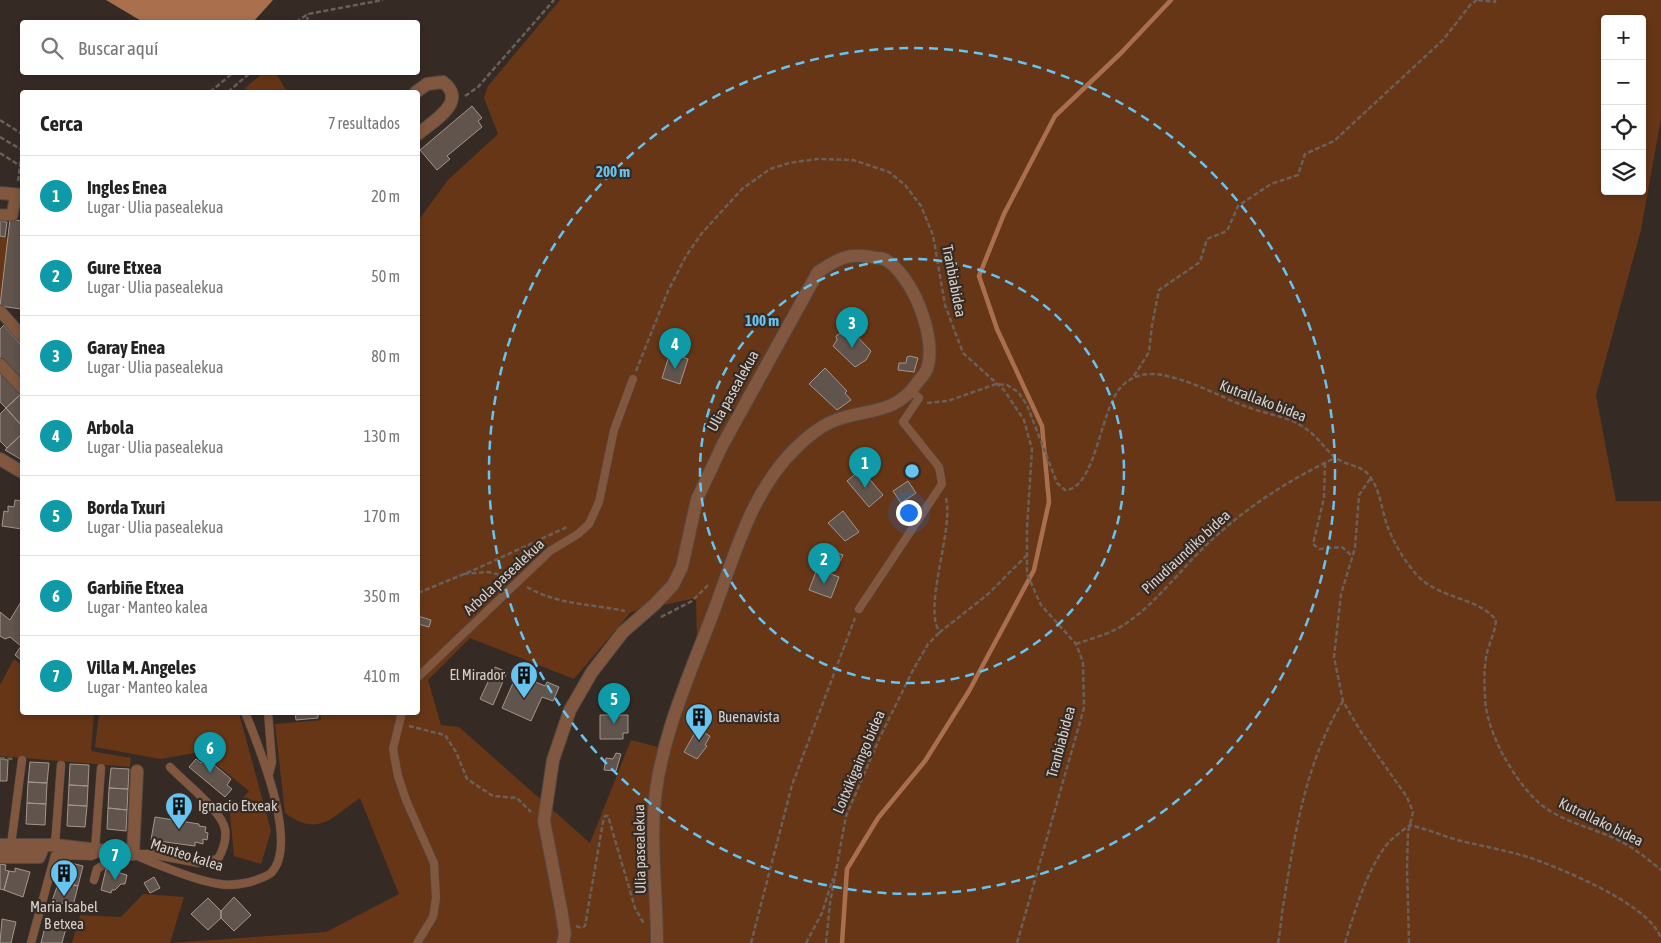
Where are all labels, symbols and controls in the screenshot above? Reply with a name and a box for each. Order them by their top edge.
map controls [1601,15,1646,195]
button: + [1601,15,1646,60]
search box [20,20,420,75]
icon: search [38,34,66,62]
text: Buscar aquí [78,37,158,59]
button: − [1601,60,1646,105]
button: locate [1601,105,1646,150]
text: Cerca [40,111,83,135]
text: 7 resultados [328,114,400,132]
button: layers [1601,150,1646,195]
text: 200 m [596,163,630,180]
text: Ingles Enea [87,176,167,198]
text: 1 [52,187,60,205]
text: 20 m [371,187,400,205]
text: Lugar · Ulia pasealekua [87,198,223,216]
street label: Tranbiabidea [939,243,970,318]
text: Gure Etxea [87,256,162,278]
text: 2 [52,267,60,285]
text: 50 m [371,267,400,285]
text: Lugar · Ulia pasealekua [87,278,223,296]
pin: 3 [836,307,868,348]
text: 100 m [745,312,779,329]
pin: 4 [659,328,691,369]
text: Garay Enea [87,336,165,358]
text: 3 [52,347,60,365]
text: 80 m [371,347,400,365]
street label: Ulia pasealekua [703,347,762,434]
text: Lugar · Ulia pasealekua [87,358,223,376]
street label: Kutrallako bidea [1217,376,1309,425]
text: Arbola [87,416,134,438]
text: 4 [52,427,60,445]
text: 130 m [364,427,400,445]
text: Lugar · Ulia pasealekua [87,438,223,456]
pin: 1 [849,447,881,488]
centre of rings [903,462,921,480]
text: Borda Txuri [87,496,165,518]
your location [896,500,922,526]
street label: Pinudiaundiko bidea [1138,506,1233,597]
text: 5 [52,507,60,525]
text: 170 m [364,507,400,525]
text: Lugar · Ulia pasealekua [87,518,223,536]
street label: Arbola pasealekua [460,535,547,618]
pin: 2 [808,543,840,584]
text: Garbiñe Etxea [87,576,184,598]
text: 6 [52,587,60,605]
text: 350 m [364,587,400,605]
text: Lugar · Manteo kalea [87,598,208,616]
text: Villa M. Angeles [87,656,196,678]
building icon: El Mirador [509,660,539,699]
place label: El Mirador [449,666,506,683]
text: 7 [52,667,60,685]
text: 410 m [364,667,400,685]
text: Lugar · Manteo kalea [87,678,208,696]
pin: 5 [598,683,630,724]
building icon: Buenavista [684,702,714,741]
street label: Tranbiabidea [1043,704,1078,779]
place label: Buenavista [718,708,780,725]
street label: Loitxikigaingo bidea [829,708,888,816]
pin: 6 [194,732,226,773]
building icon: Ignacio Etxeak [164,791,194,830]
street label: Kutrallako bidea [1556,794,1646,849]
place label: Ignacio Etxeak [198,797,278,814]
street label: Ulia pasealekua [630,804,649,894]
street label: Manteo kalea [149,835,226,874]
pin: 7 [99,839,131,880]
building icon: Maria Isabel B etxea [49,858,79,897]
place label: Maria Isabel B etxea [30,898,98,932]

